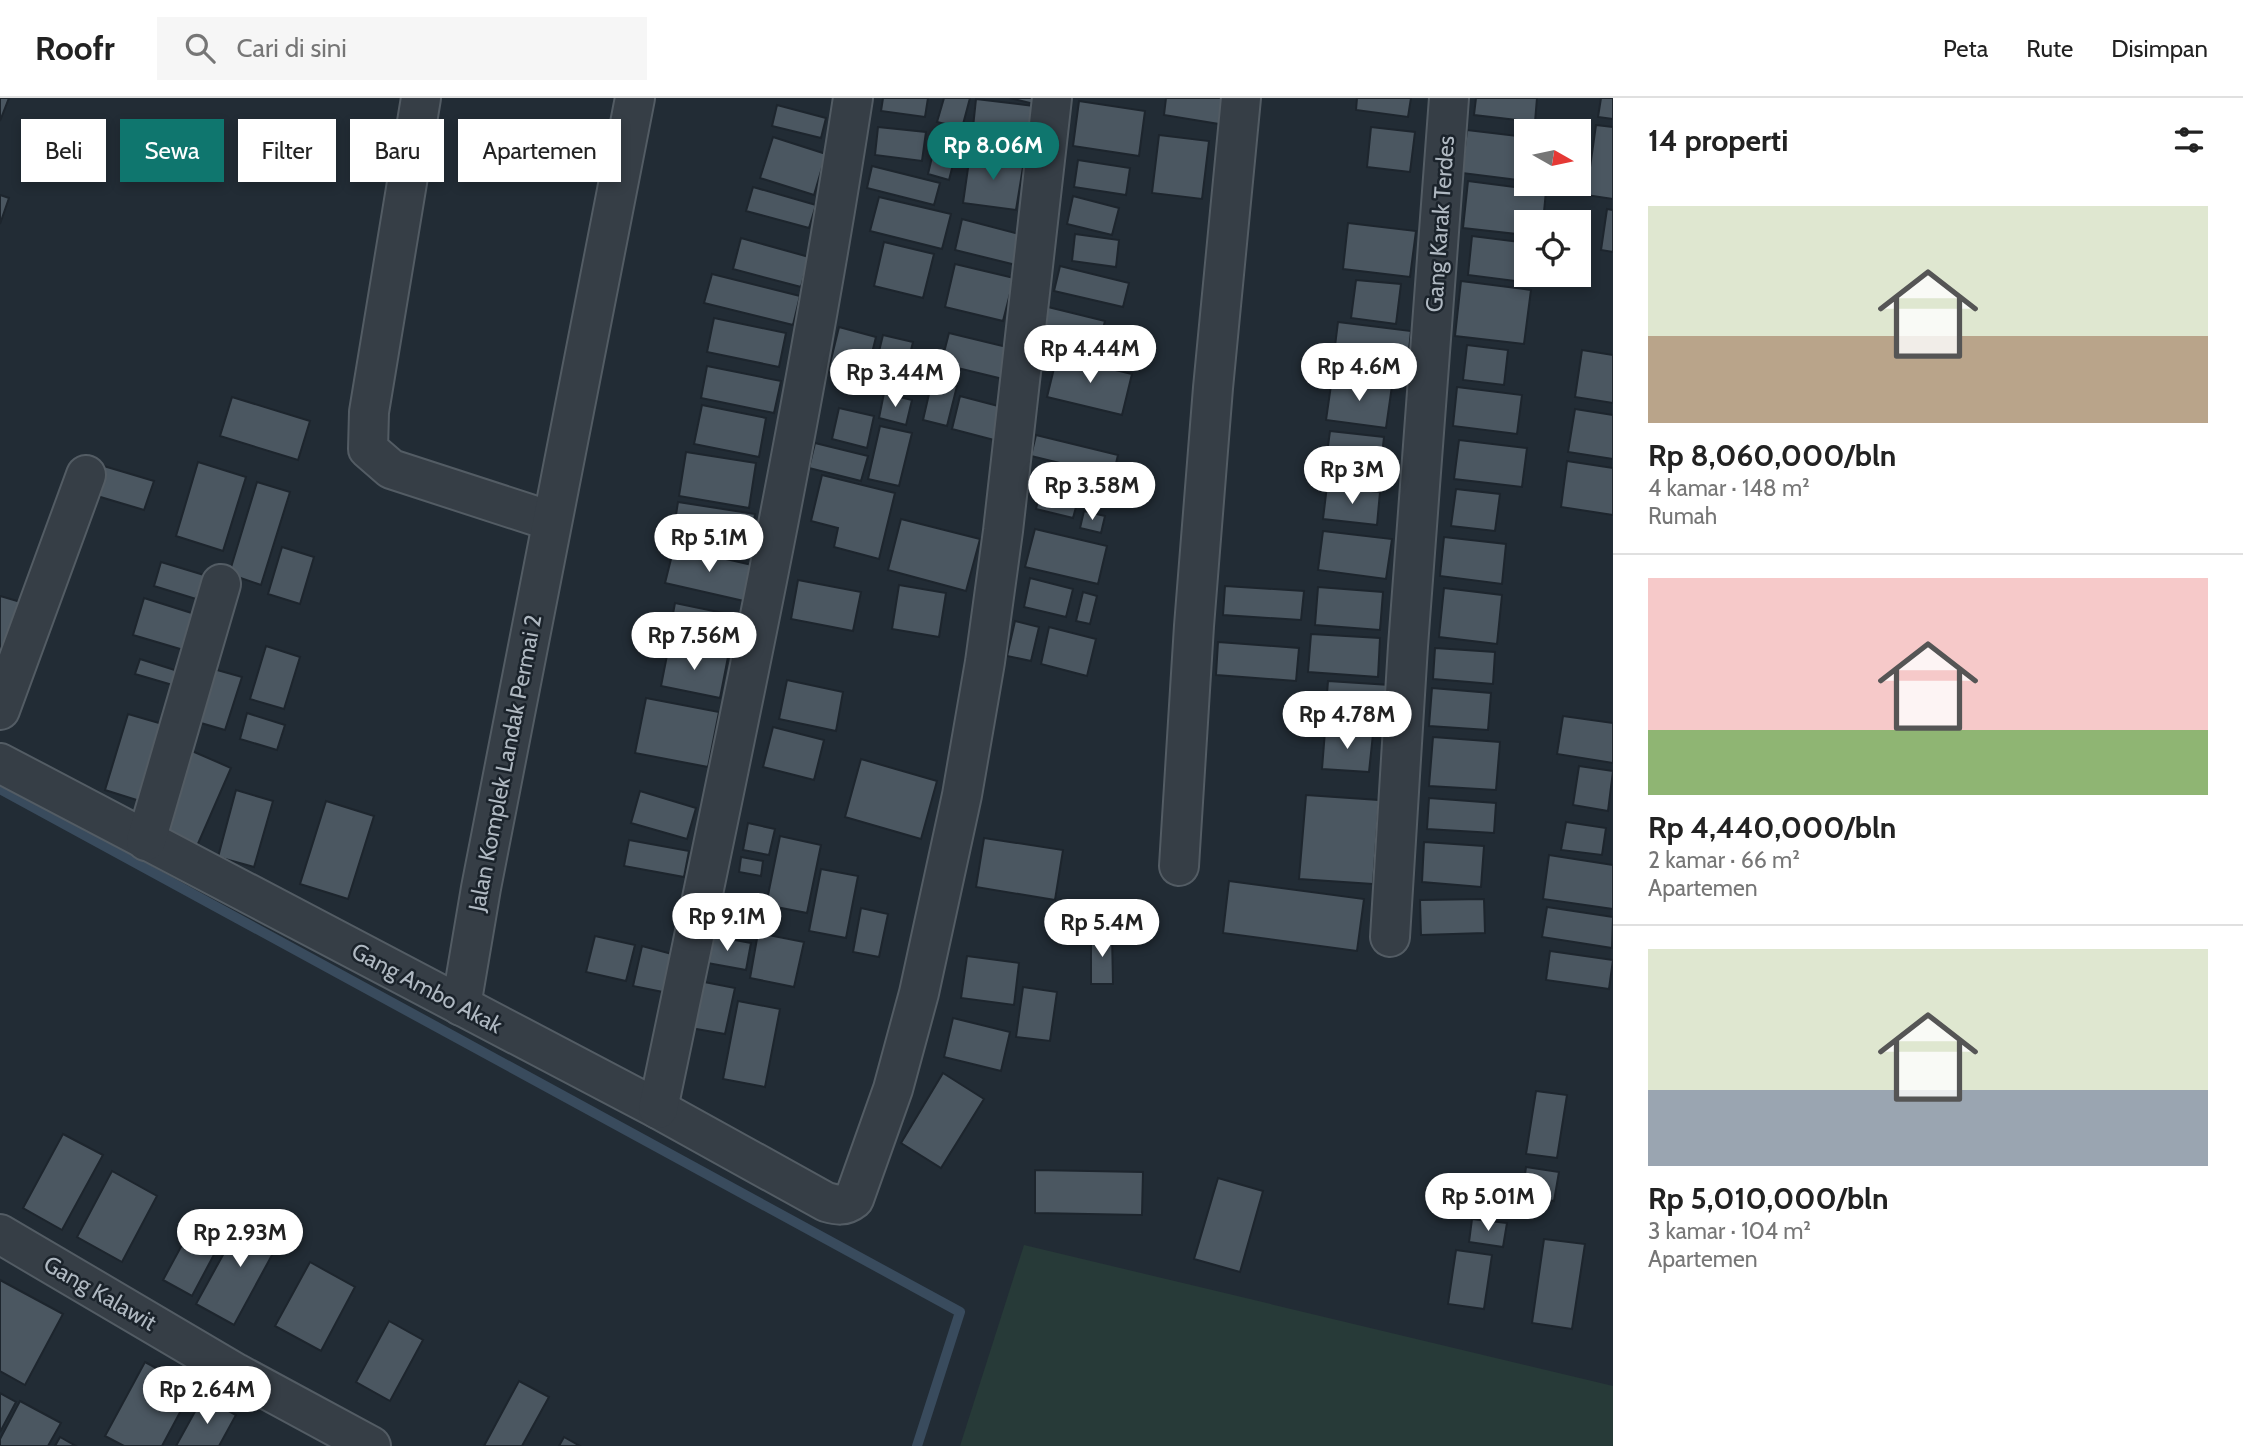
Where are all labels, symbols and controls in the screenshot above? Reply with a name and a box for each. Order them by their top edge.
search box [157,17,647,80]
text: Roofr [35,28,115,68]
icon: search [181,29,219,67]
text: Cari di sini [237,32,347,64]
text: Peta [1943,34,1988,63]
text: Rute [2026,34,2073,63]
text: Disimpan [2111,34,2208,63]
chip: Beli [21,119,106,182]
chip: Sewa [120,119,224,182]
chip: Filter [238,119,336,182]
chip: Baru [350,119,444,182]
chip: Apartemen [458,119,621,182]
north arrow [1514,119,1591,196]
map controls [1514,119,1591,287]
icon: filters [2170,121,2208,159]
pin: Rp 8.06M [921,122,1065,182]
text: 14 properti [1648,122,1788,159]
text: Rp 8.06M [943,131,1043,159]
street label: Gang Karak Terdes [1420,135,1460,313]
button: locate [1514,210,1591,287]
icon: home [1865,251,1991,377]
pin: Rp 4.44M [1018,326,1162,385]
text: Rp 4.44M [1040,334,1140,362]
pin: Rp 4.6M [1294,344,1424,403]
pin: Rp 3.44M [823,350,967,409]
text: Rp 4.6M [1317,352,1401,380]
text: Rp 3.44M [846,358,944,386]
text: Rp 8,060,000/bln [1648,437,1896,474]
pin: Rp 3M [1303,446,1401,506]
text: Rp 3M [1320,455,1384,483]
pin: Rp 3.58M [1020,462,1164,522]
text: Rp 3.58M [1044,471,1140,499]
text: 4 kamar · 148 m² [1648,474,1810,502]
text: Rumah [1648,502,1717,530]
pin: Rp 5.1M [644,514,774,574]
text: Rp 5.1M [670,523,748,551]
street label: Jalan Komplek Landak Permai 2 [462,612,548,915]
pin: Rp 7.56M [622,612,766,672]
text: Rp 7.56M [647,621,741,649]
icon: home [1865,623,1991,749]
pin: Rp 4.78M [1275,692,1419,751]
text: Rp 4.78M [1299,700,1395,728]
text: Rp 4,440,000/bln [1648,809,1896,846]
text: 2 kamar · 66 m² [1648,846,1800,874]
text: Apartemen [1648,874,1758,902]
pin: Rp 9.1M [662,894,792,953]
pin: Rp 5.4M [1037,900,1167,959]
text: Rp 9.1M [688,902,766,930]
text: Rp 5.4M [1060,908,1144,936]
street label: Gang Ambo Akak [347,937,508,1040]
icon: home [1865,994,1991,1120]
pin: Rp 5.01M [1416,1174,1560,1233]
text: Rp 5,010,000/bln [1648,1180,1889,1217]
text: Rp 5.01M [1441,1182,1535,1210]
pin: Rp 2.93M [168,1210,312,1269]
text: 3 kamar · 104 m² [1648,1217,1811,1245]
text: Rp 2.93M [193,1218,287,1246]
text: Apartemen [1648,1245,1758,1273]
street label: Gang Kalawit [39,1249,162,1337]
pin: Rp 2.64M [135,1366,279,1426]
text: Rp 2.64M [159,1375,255,1403]

